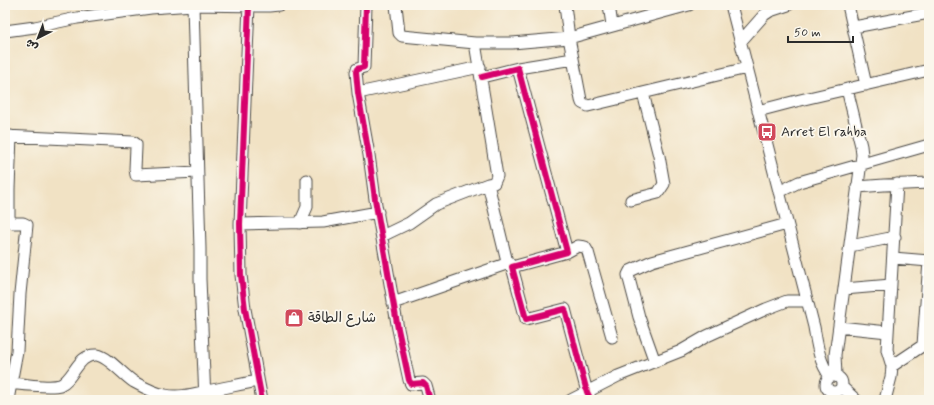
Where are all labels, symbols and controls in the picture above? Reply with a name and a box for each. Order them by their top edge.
north arrow [18,18,58,58]
scale bar [788,18,853,44]
text: 50 m [794,25,821,41]
text: ش [23,35,41,54]
bus stop icon: Arret El rahba [756,121,778,143]
place label: Arret El rahba [781,123,867,141]
shop icon: شارع الطاقة [283,307,305,329]
place label: شارع الطاقة [308,309,376,327]

